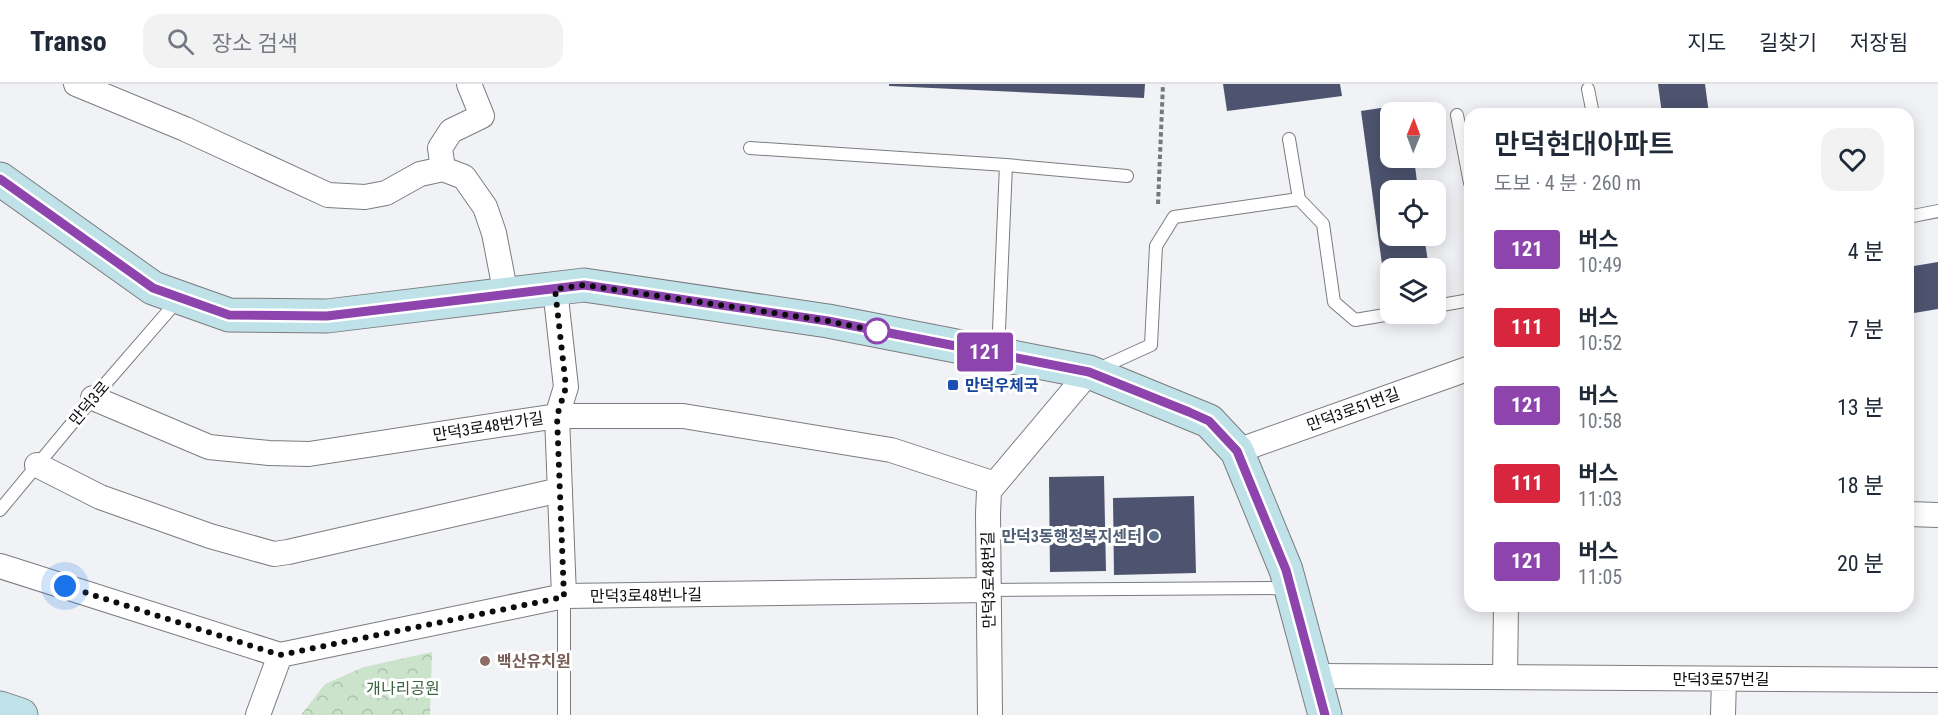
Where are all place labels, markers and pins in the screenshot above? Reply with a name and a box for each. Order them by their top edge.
unlabelled marker [864,318,890,344]
place label: 만덕우체국 [965,376,1039,395]
marker: 만덕우체국 [946,378,960,392]
place label: 만덕3동행정복지센터 [1001,527,1142,546]
marker: 만덕3동행정복지센터 [1147,529,1161,543]
place label: 백산유치원 [497,652,571,671]
marker: 백산유치원 [478,654,492,668]

